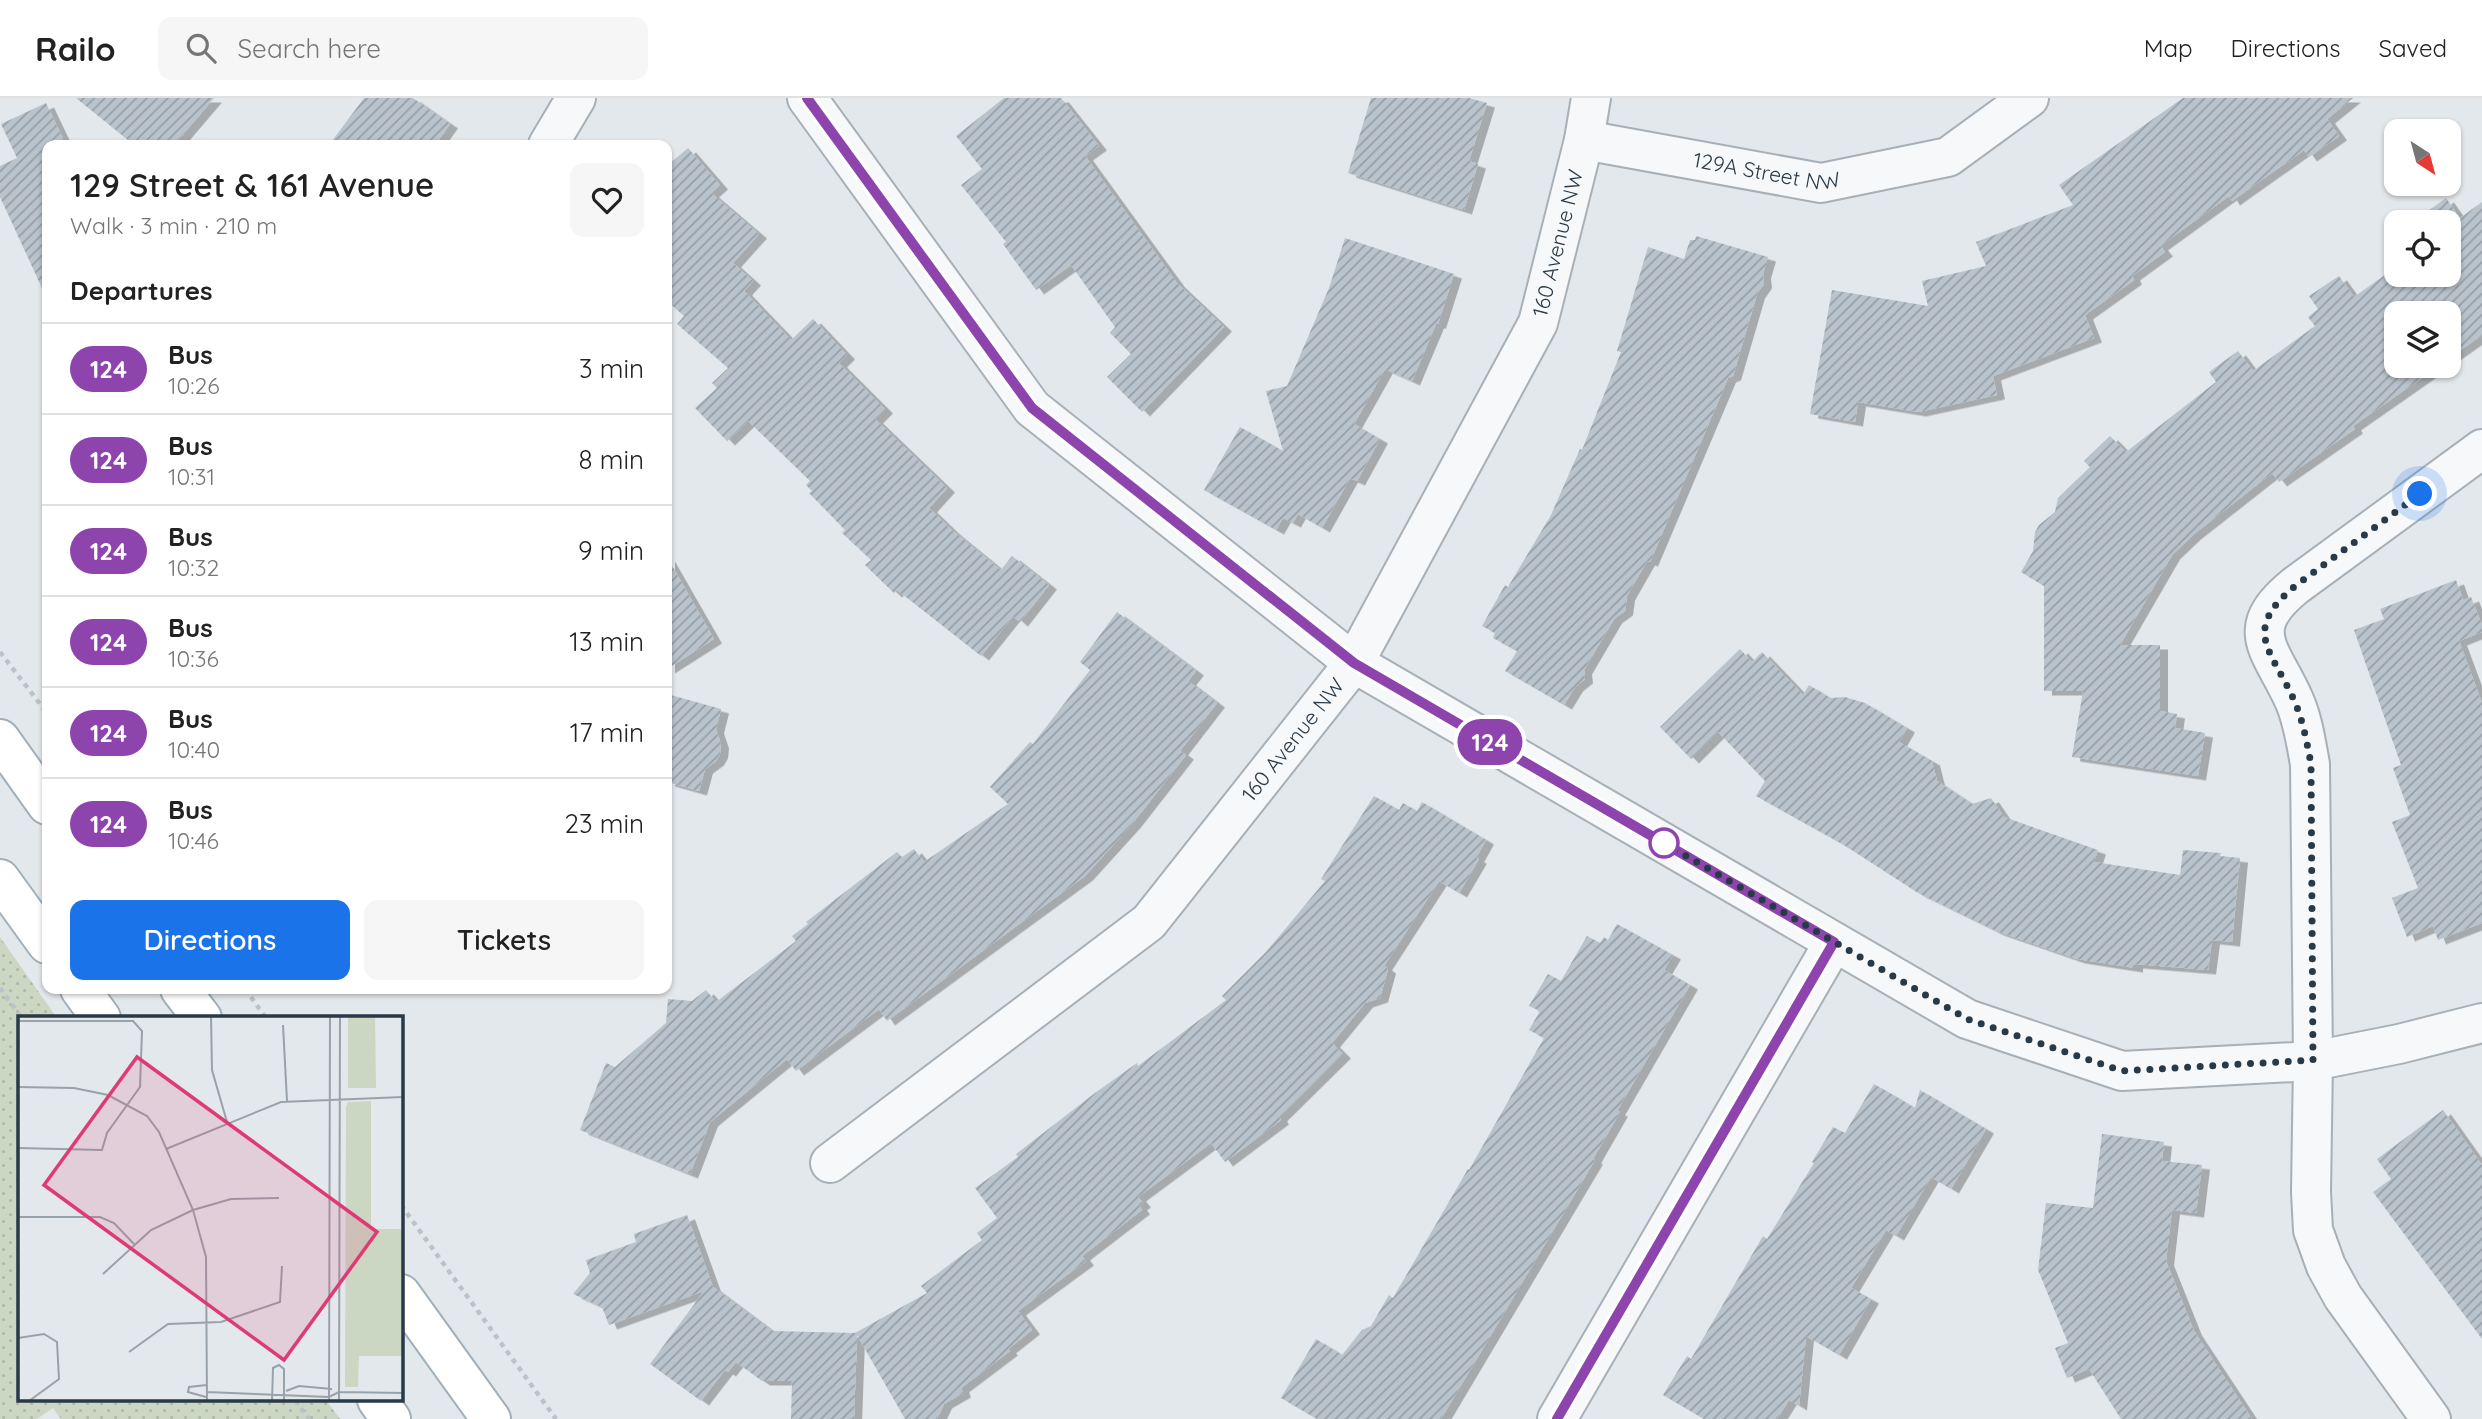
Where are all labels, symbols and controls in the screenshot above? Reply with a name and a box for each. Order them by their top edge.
search box [158,17,648,80]
text: Railo [35,28,116,69]
icon: search [182,29,220,67]
text: Search here [238,32,381,65]
text: Map [2144,33,2193,63]
text: Directions [2231,33,2341,63]
text: Saved [2379,33,2447,63]
north arrow [2384,119,2460,196]
map controls [2384,119,2461,378]
street label: 129A Street NW [1691,146,1843,195]
button: heart [570,163,644,237]
text: 129 Street & 161 Avenue [70,164,434,205]
street label: 160 Avenue NW [1526,167,1588,319]
button: locate [2384,210,2461,287]
text: Walk · 3 min · 210 m [70,211,277,240]
text: Departures [70,274,213,307]
button: layers [2384,301,2461,378]
text: Bus [168,338,213,371]
text: 3 min [579,352,644,385]
text: 124 [90,354,127,384]
text: 10:26 [168,371,220,400]
text: Bus [168,429,213,462]
text: 8 min [579,443,644,476]
text: 124 [90,445,127,475]
text: 10:31 [168,462,215,491]
your location [2402,476,2437,511]
text: Bus [168,520,213,553]
text: 9 min [578,534,644,567]
text: 124 [90,536,127,566]
text: 10:32 [168,553,219,582]
text: Bus [168,611,213,644]
text: 13 min [569,625,644,658]
text: 124 [90,627,127,657]
text: 10:36 [168,644,219,673]
street label: 160 Avenue NW [1235,672,1349,806]
text: Bus [168,702,213,735]
text: 17 min [570,716,644,749]
text: 124 [90,718,127,748]
line badge: 124 [1450,719,1530,765]
text: 124 [1471,727,1509,757]
text: 10:40 [168,735,220,764]
text: Bus [168,793,213,826]
text: 23 min [565,807,644,840]
text: 124 [90,809,127,839]
text: 10:46 [168,826,219,855]
unlabelled marker [1649,828,1679,858]
button: Directions [70,900,350,980]
button: Tickets [364,900,644,980]
inset map [18,1016,402,1402]

